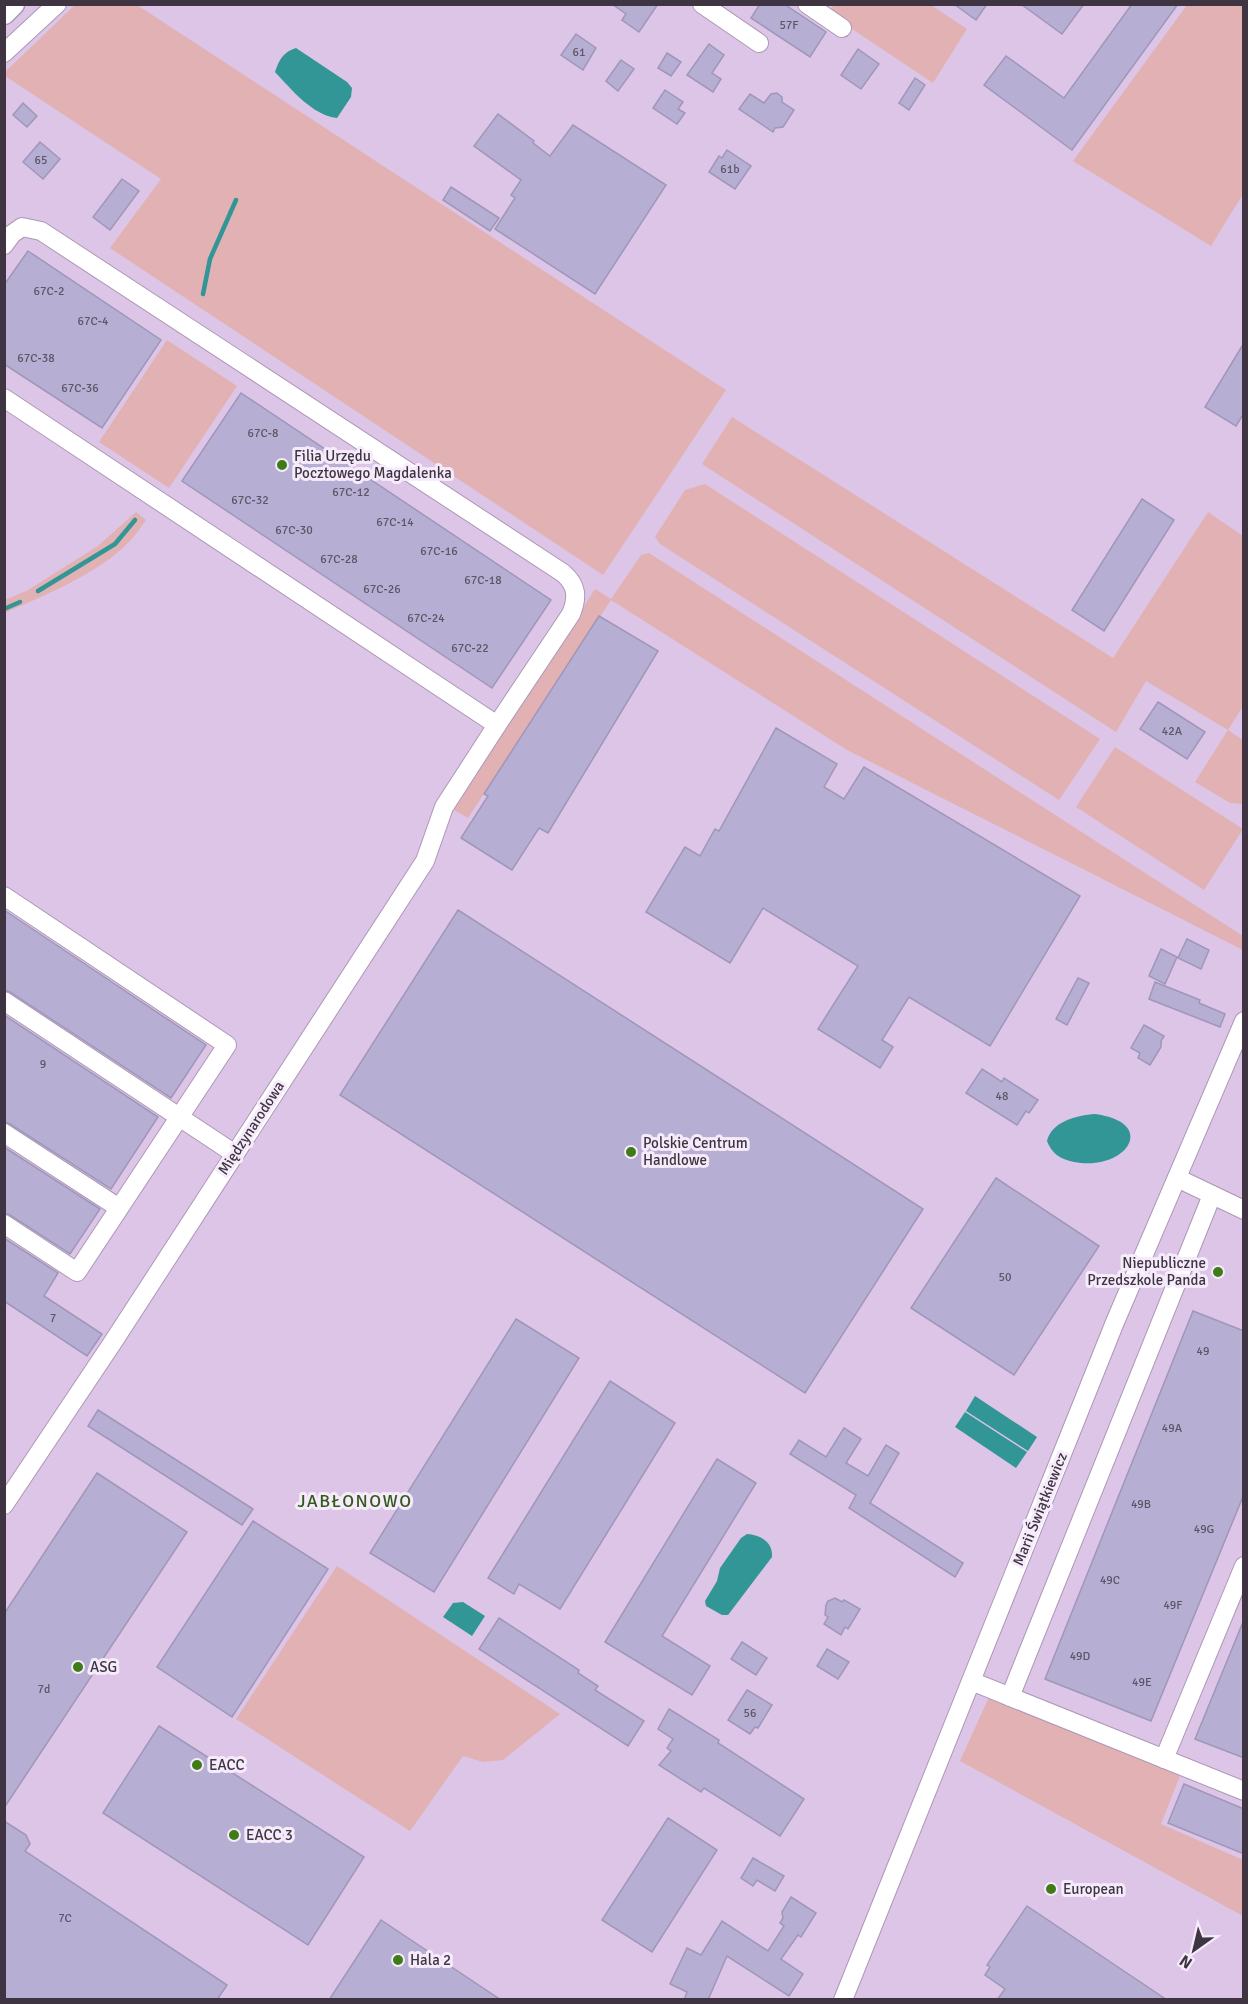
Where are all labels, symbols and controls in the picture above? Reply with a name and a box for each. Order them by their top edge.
house number: 57F [779,18,799,33]
house number: 61 [573,45,585,60]
house number: 65 [35,153,47,168]
house number: 61b [720,162,740,177]
house number: 67C-2 [34,284,64,299]
house number: 67C-4 [78,314,109,329]
house number: 67C-38 [17,351,55,366]
house number: 67C-36 [61,381,99,396]
house number: 67C-8 [248,426,278,441]
place label: Filia Urzędu Pocztowego Magdalenka [294,447,452,482]
marker: Filia Urzędu Pocztowego Magdalenka [275,458,289,472]
house number: 67C-12 [332,485,370,500]
house number: 67C-32 [231,493,269,508]
house number: 67C-14 [376,515,414,530]
house number: 67C-30 [275,523,313,538]
house number: 67C-16 [420,544,458,559]
house number: 67C-28 [320,552,358,567]
house number: 67C-18 [464,573,502,588]
house number: 67C-26 [363,582,401,597]
house number: 67C-24 [407,611,445,626]
house number: 67C-22 [451,641,489,656]
house number: 42A [1162,724,1183,739]
house number: 9 [40,1057,46,1072]
street label: Międzynarodowa [214,1078,288,1178]
house number: 48 [996,1089,1008,1104]
place label: Polskie Centrum Handlowe [643,1134,748,1169]
marker: Polskie Centrum Handlowe [624,1145,638,1159]
place label: Niepubliczne Przedszkole Panda [1087,1254,1206,1289]
marker: Niepubliczne Przedszkole Panda [1211,1265,1225,1279]
house number: 50 [999,1270,1011,1285]
house number: 7 [50,1311,56,1326]
house number: 49 [1197,1344,1209,1359]
house number: 49A [1162,1421,1183,1436]
street label: Marii Świątkiewicz [1008,1449,1071,1568]
district label: JABŁONOWO [297,1490,413,1512]
house number: 49B [1131,1497,1151,1512]
house number: 49G [1194,1522,1214,1537]
house number: 49C [1100,1573,1120,1588]
house number: 49F [1163,1598,1183,1613]
house number: 49D [1070,1649,1091,1664]
place label: ASG [90,1658,117,1676]
marker: ASG [71,1660,85,1674]
house number: 49E [1132,1675,1152,1690]
house number: 7d [38,1682,50,1697]
house number: 56 [744,1706,756,1721]
place label: EACC [209,1756,244,1774]
marker: EACC [190,1758,204,1772]
place label: EACC 3 [246,1826,293,1844]
marker: EACC 3 [227,1828,241,1842]
place label: European [1063,1880,1124,1898]
marker: European [1044,1882,1058,1896]
house number: 7C [58,1911,72,1926]
north arrow [1164,1920,1224,1980]
text: N [1176,1950,1196,1973]
place label: Hala 2 [410,1951,451,1969]
marker: Hala 2 [391,1953,405,1967]

